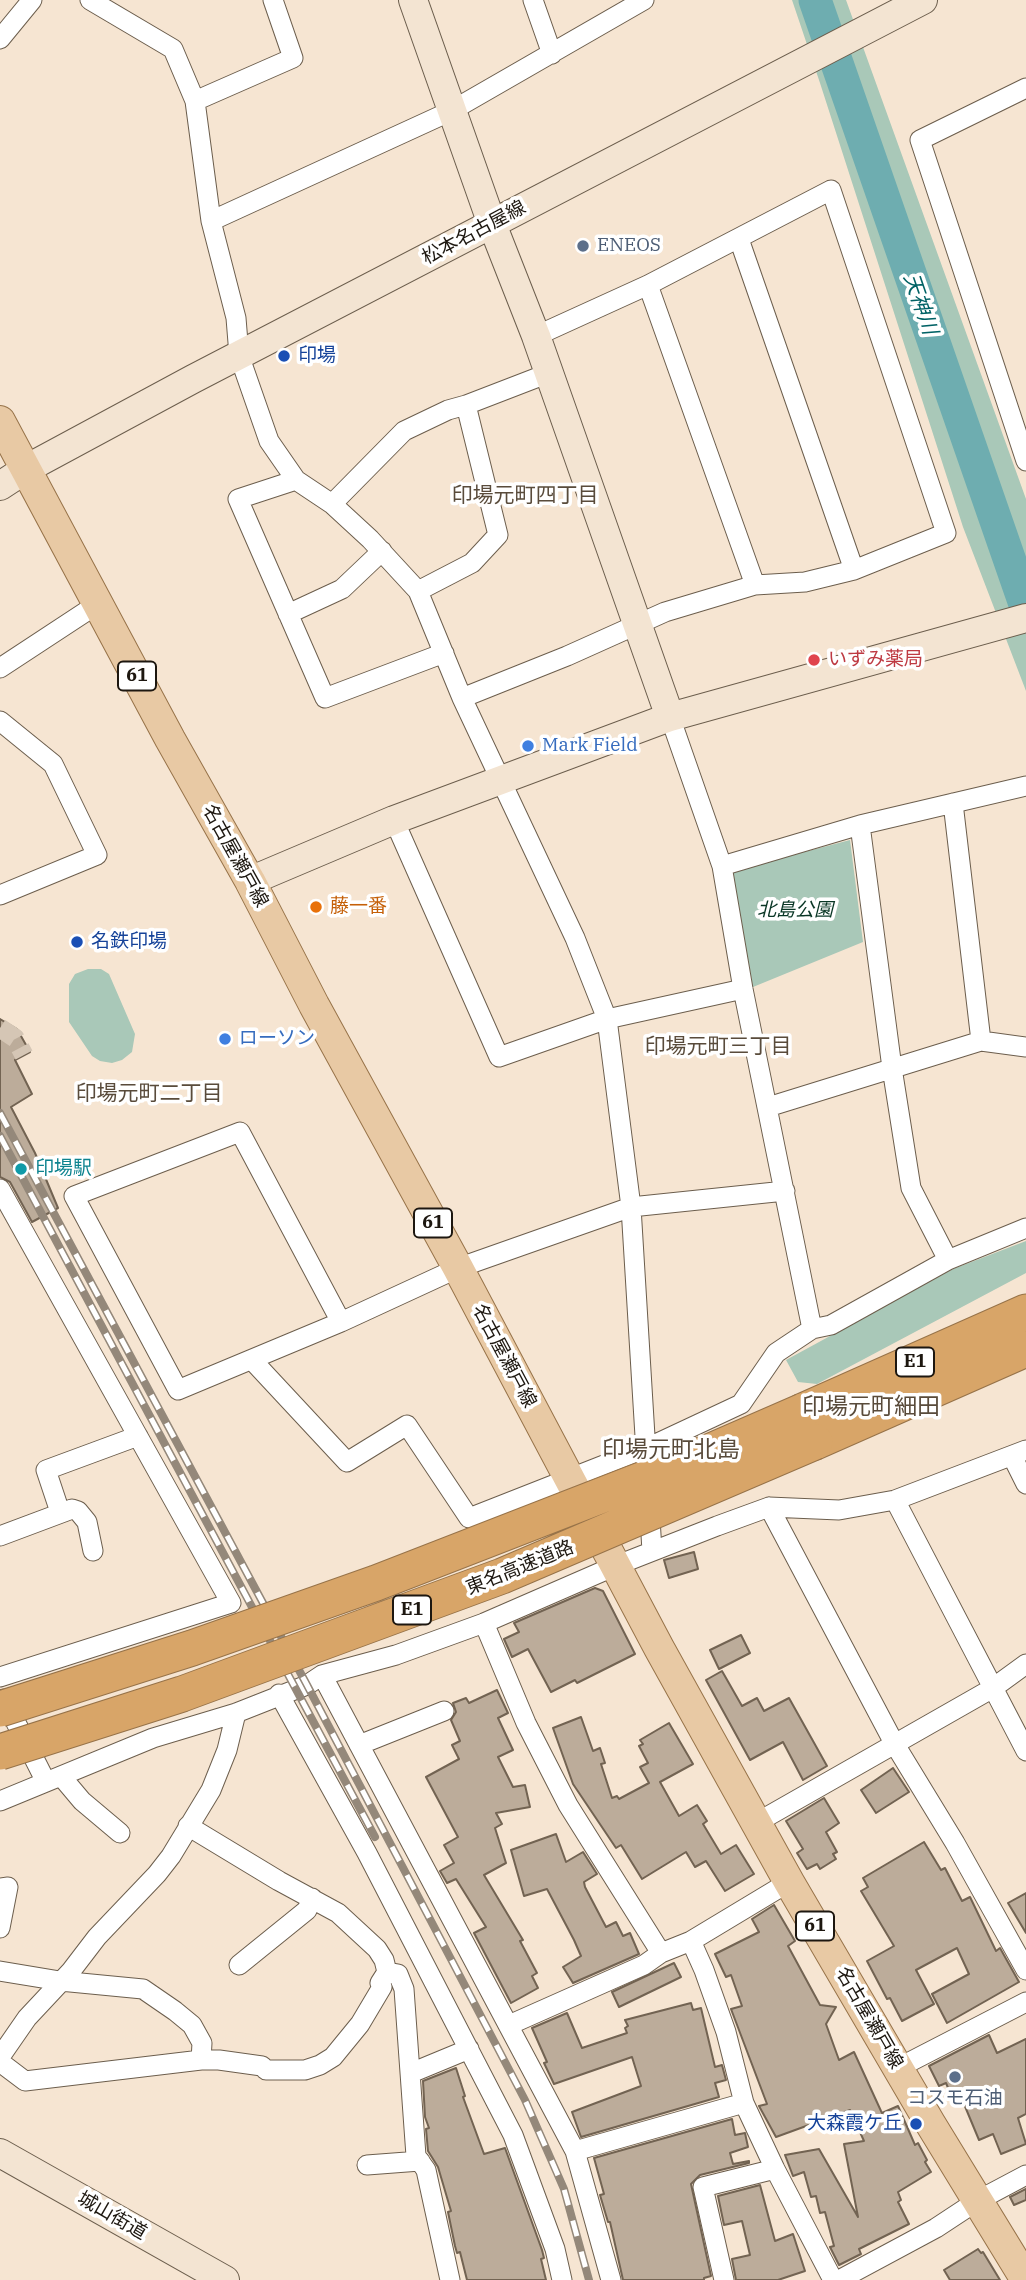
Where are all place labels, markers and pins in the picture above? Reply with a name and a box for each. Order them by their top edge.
place label: ENEOS [597,235,661,257]
marker: ENEOS [575,238,591,254]
place label: 印場 [298,345,336,367]
marker: 印場 [276,348,292,364]
place label: いずみ薬局 [828,649,923,671]
marker: いずみ薬局 [806,652,822,668]
place label: Mark Field [542,735,638,757]
marker: Mark Field [520,738,536,754]
place label: 藤一番 [330,896,387,918]
marker: 藤一番 [308,899,324,915]
place label: 名鉄印場 [91,931,167,953]
marker: 名鉄印場 [69,934,85,950]
place label: ローソン [239,1028,315,1050]
marker: ローソン [217,1031,233,1047]
place label: 印場駅 [35,1158,92,1180]
marker: 印場駅 [13,1161,29,1177]
marker: コスモ石油 [947,2069,963,2085]
place label: コスモ石油 [908,2088,1002,2110]
place label: 大森霞ケ丘 [807,2113,902,2135]
marker: 大森霞ケ丘 [908,2116,924,2132]

